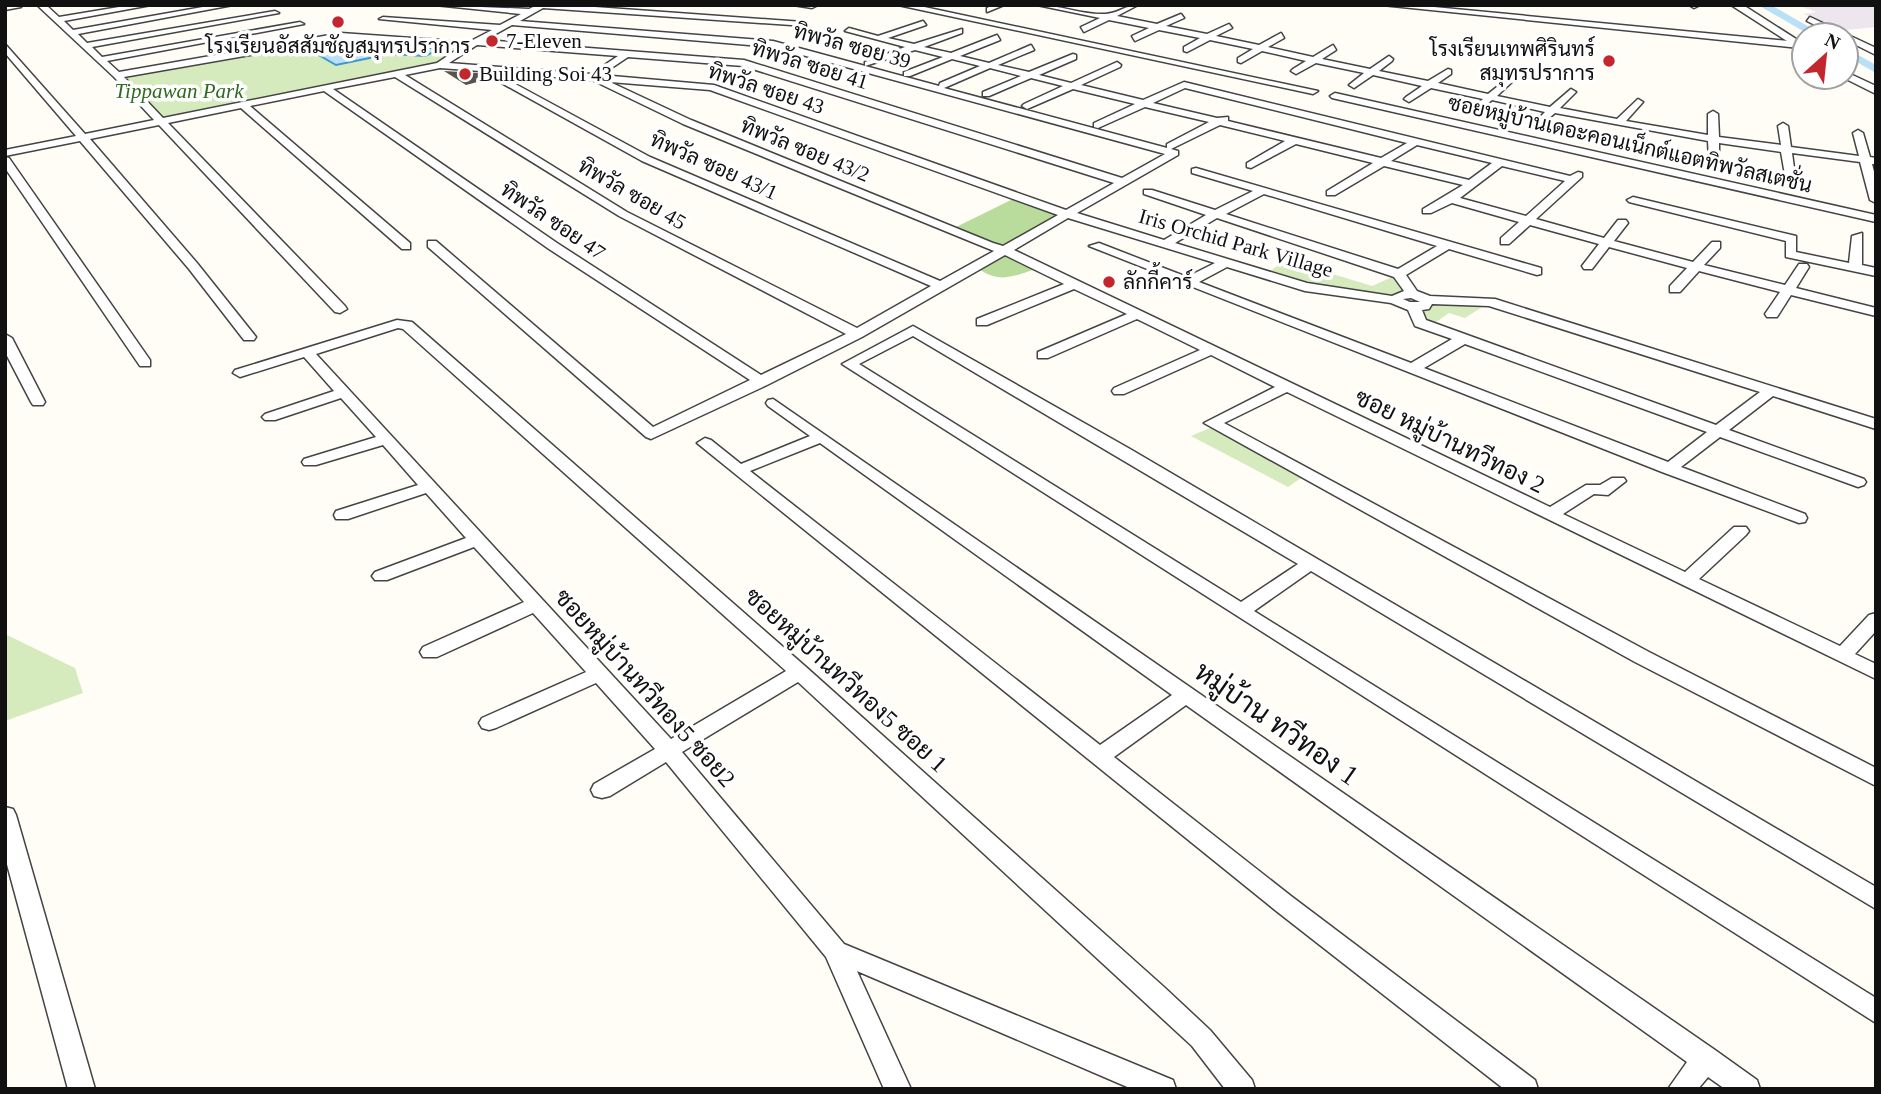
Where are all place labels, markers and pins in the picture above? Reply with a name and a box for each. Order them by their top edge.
marker: โรงเรียนอัสสัมชัญสมุทรปราการ [330,14,346,30]
place label: 7-Eleven [506,29,582,53]
place label: โรงเรียนอัสสัมชัญสมุทรปราการ [204,33,471,60]
marker: 7-Eleven [484,33,500,49]
place label: โรงเรียนเทพศิรินทร์ สมุทรปราการ [1429,35,1595,87]
marker: โรงเรียนเทพศิรินทร์ สมุทรปราการ [1601,53,1617,69]
place label: Building Soi 43 [479,62,612,86]
marker: Building Soi 43 [457,66,473,82]
place label: ลักกี้คาร์ [1123,262,1192,294]
marker: ลักกี้คาร์ [1101,274,1117,290]

